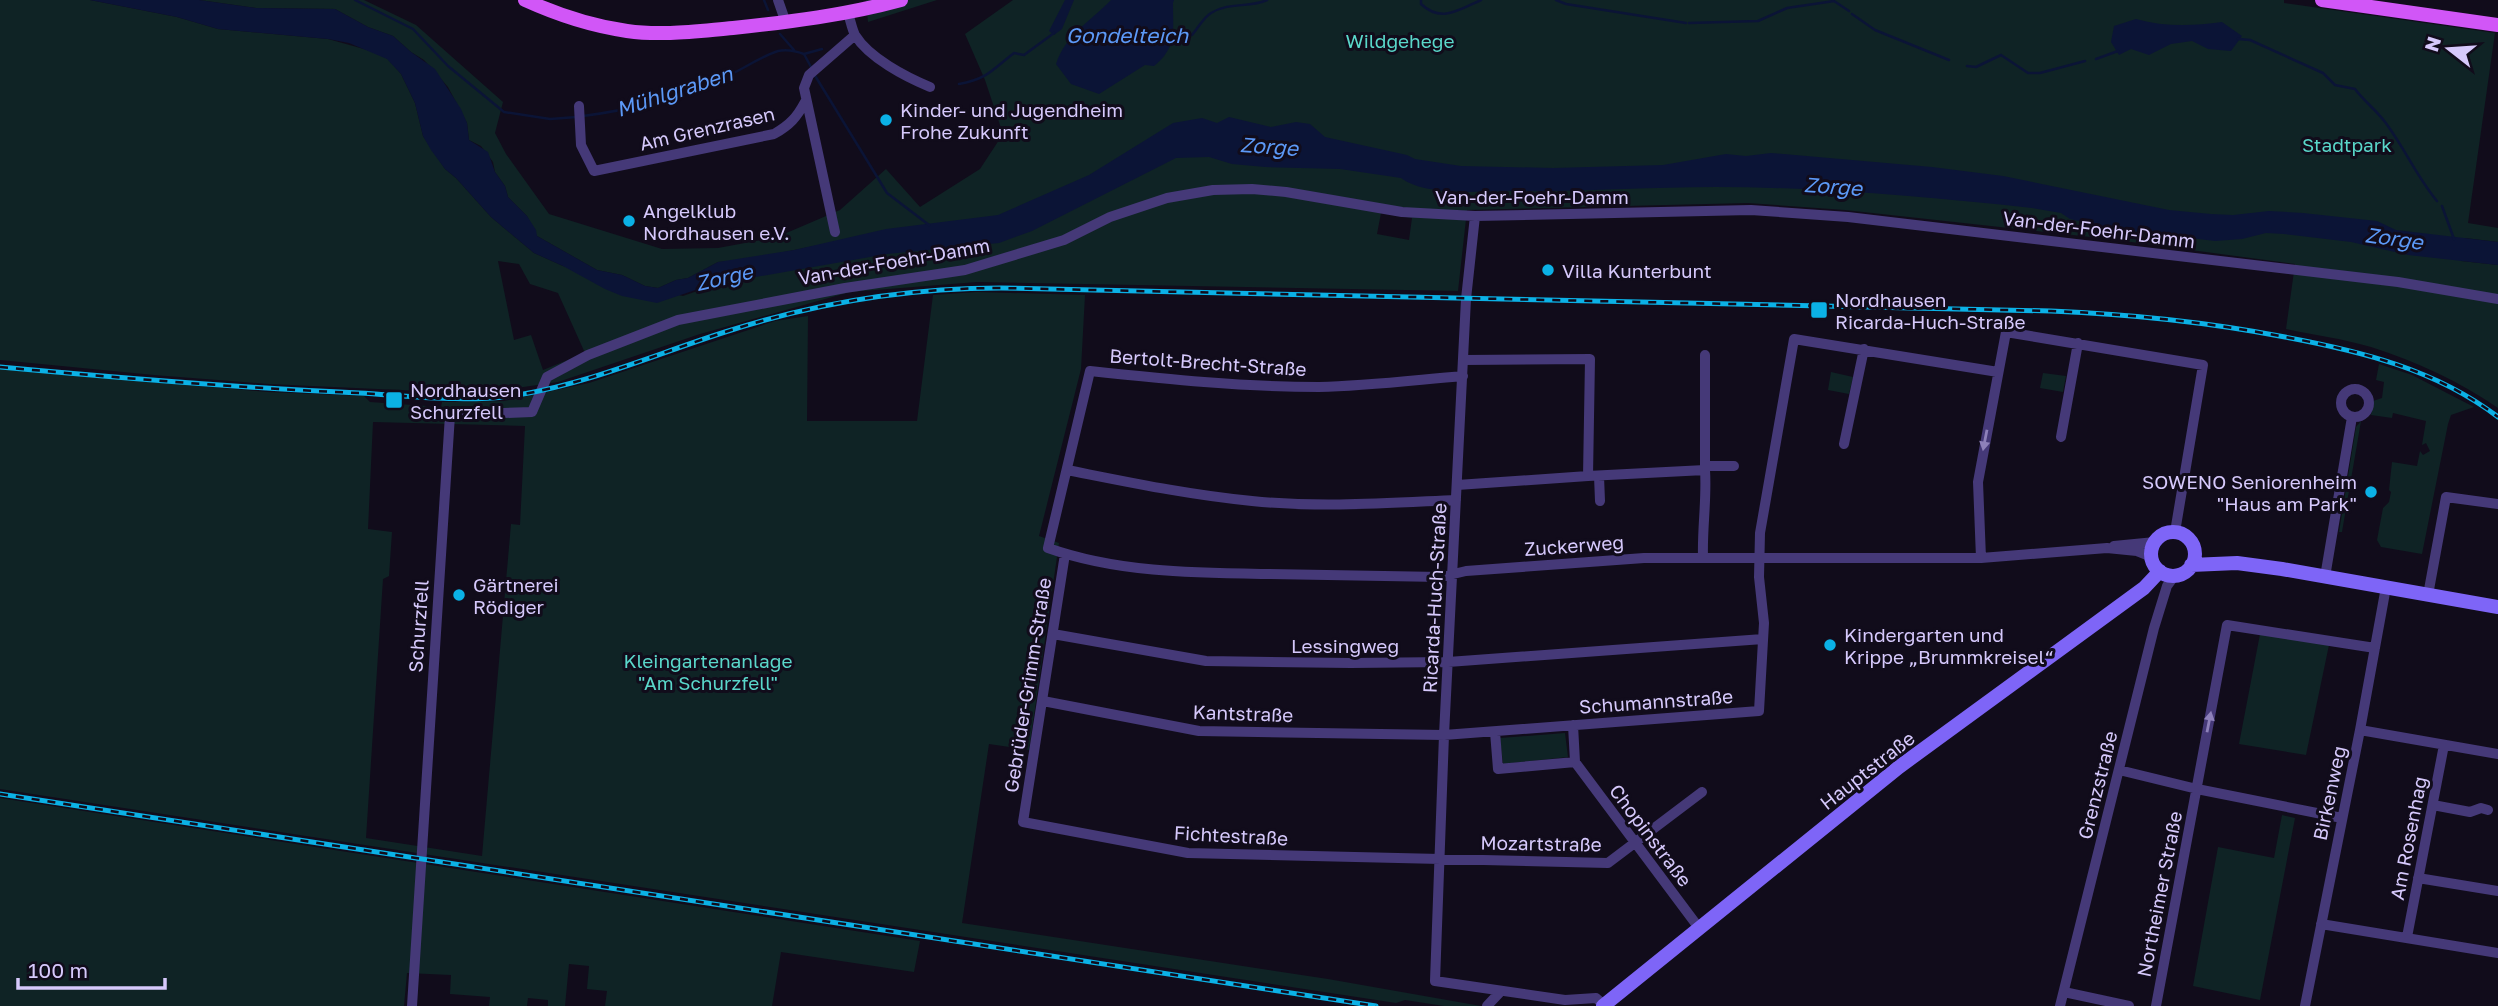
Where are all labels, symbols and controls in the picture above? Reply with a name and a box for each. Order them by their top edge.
north arrow [2414,14,2484,84]
water label: Gondelteich [1066,22,1189,48]
park label: Wildgehege [1345,29,1455,52]
text: N [2419,34,2445,54]
water label: Mühlgraben [612,60,737,122]
place label: Kinder- und Jugendheim Frohe Zukunft [900,98,1123,143]
street label: Am Grenzrasen [637,101,777,155]
marker: Kinder- und Jugendheim Frohe Zukunft [878,112,894,128]
water label: Zorge [1239,131,1301,161]
park label: Stadtpark [2302,133,2392,156]
water label: Zorge [1803,171,1865,201]
street label: Van-der-Foehr-Damm [1435,185,1629,208]
place label: Angelklub Nordhausen e.V. [643,199,790,244]
street label: Van-der-Foehr-Damm [2001,206,2197,252]
marker: Angelklub Nordhausen e.V. [621,213,637,229]
water label: Zorge [2364,221,2426,255]
street label: Van-der-Foehr-Damm [797,233,991,289]
water label: Zorge [693,257,757,296]
place label: Villa Kunterbunt [1562,259,1712,282]
marker: Villa Kunterbunt [1540,262,1556,278]
place label: Nordhausen Ricarda-Huch-Straße [1835,288,2026,333]
marker: Nordhausen Ricarda-Huch-Straße [1809,300,1829,320]
street label: Bertolt-Brecht-Straße [1109,344,1307,380]
place label: Nordhausen Schurzfell [410,378,521,423]
marker: Nordhausen Schurzfell [384,390,404,410]
one-way arrow [1980,429,1991,451]
place label: SOWENO Seniorenheim "Haus am Park" [2142,470,2357,515]
marker: SOWENO Seniorenheim "Haus am Park" [2363,484,2379,500]
street label: Ricarda-Huch-Straße [1418,502,1450,694]
street label: Zuckerweg [1523,530,1625,560]
place label: Gärtnerei Rödiger [473,573,559,618]
street label: Gebrüder-Grimm-Straße [999,576,1055,794]
street label: Schurzfell [403,579,433,673]
marker: Gärtnerei Rödiger [451,587,467,603]
place label: Kindergarten und Krippe „Brummkreisel“ [1844,623,2054,668]
street label: Lessingweg [1291,634,1399,657]
marker: Kindergarten und Krippe „Brummkreisel“ [1822,637,1838,653]
park label: Kleingartenanlage "Am Schurzfell" [623,649,793,694]
street label: Schumannstraße [1578,684,1734,718]
street label: Kantstraße [1192,700,1294,726]
one-way arrow [2204,711,2215,733]
street label: Hauptstraße [1815,726,1919,814]
street label: Grenzstraße [2072,729,2122,841]
street label: Birkenweg [2308,744,2350,842]
street label: Am Rosenhag [2385,774,2431,902]
street label: Chopinstraße [1605,779,1697,891]
street label: Northeimer Straße [2132,809,2186,979]
street label: Fichtestraße [1173,821,1289,849]
street label: Mozartstraße [1480,830,1602,856]
scale bar [18,946,164,990]
text: 100 m [28,957,88,983]

